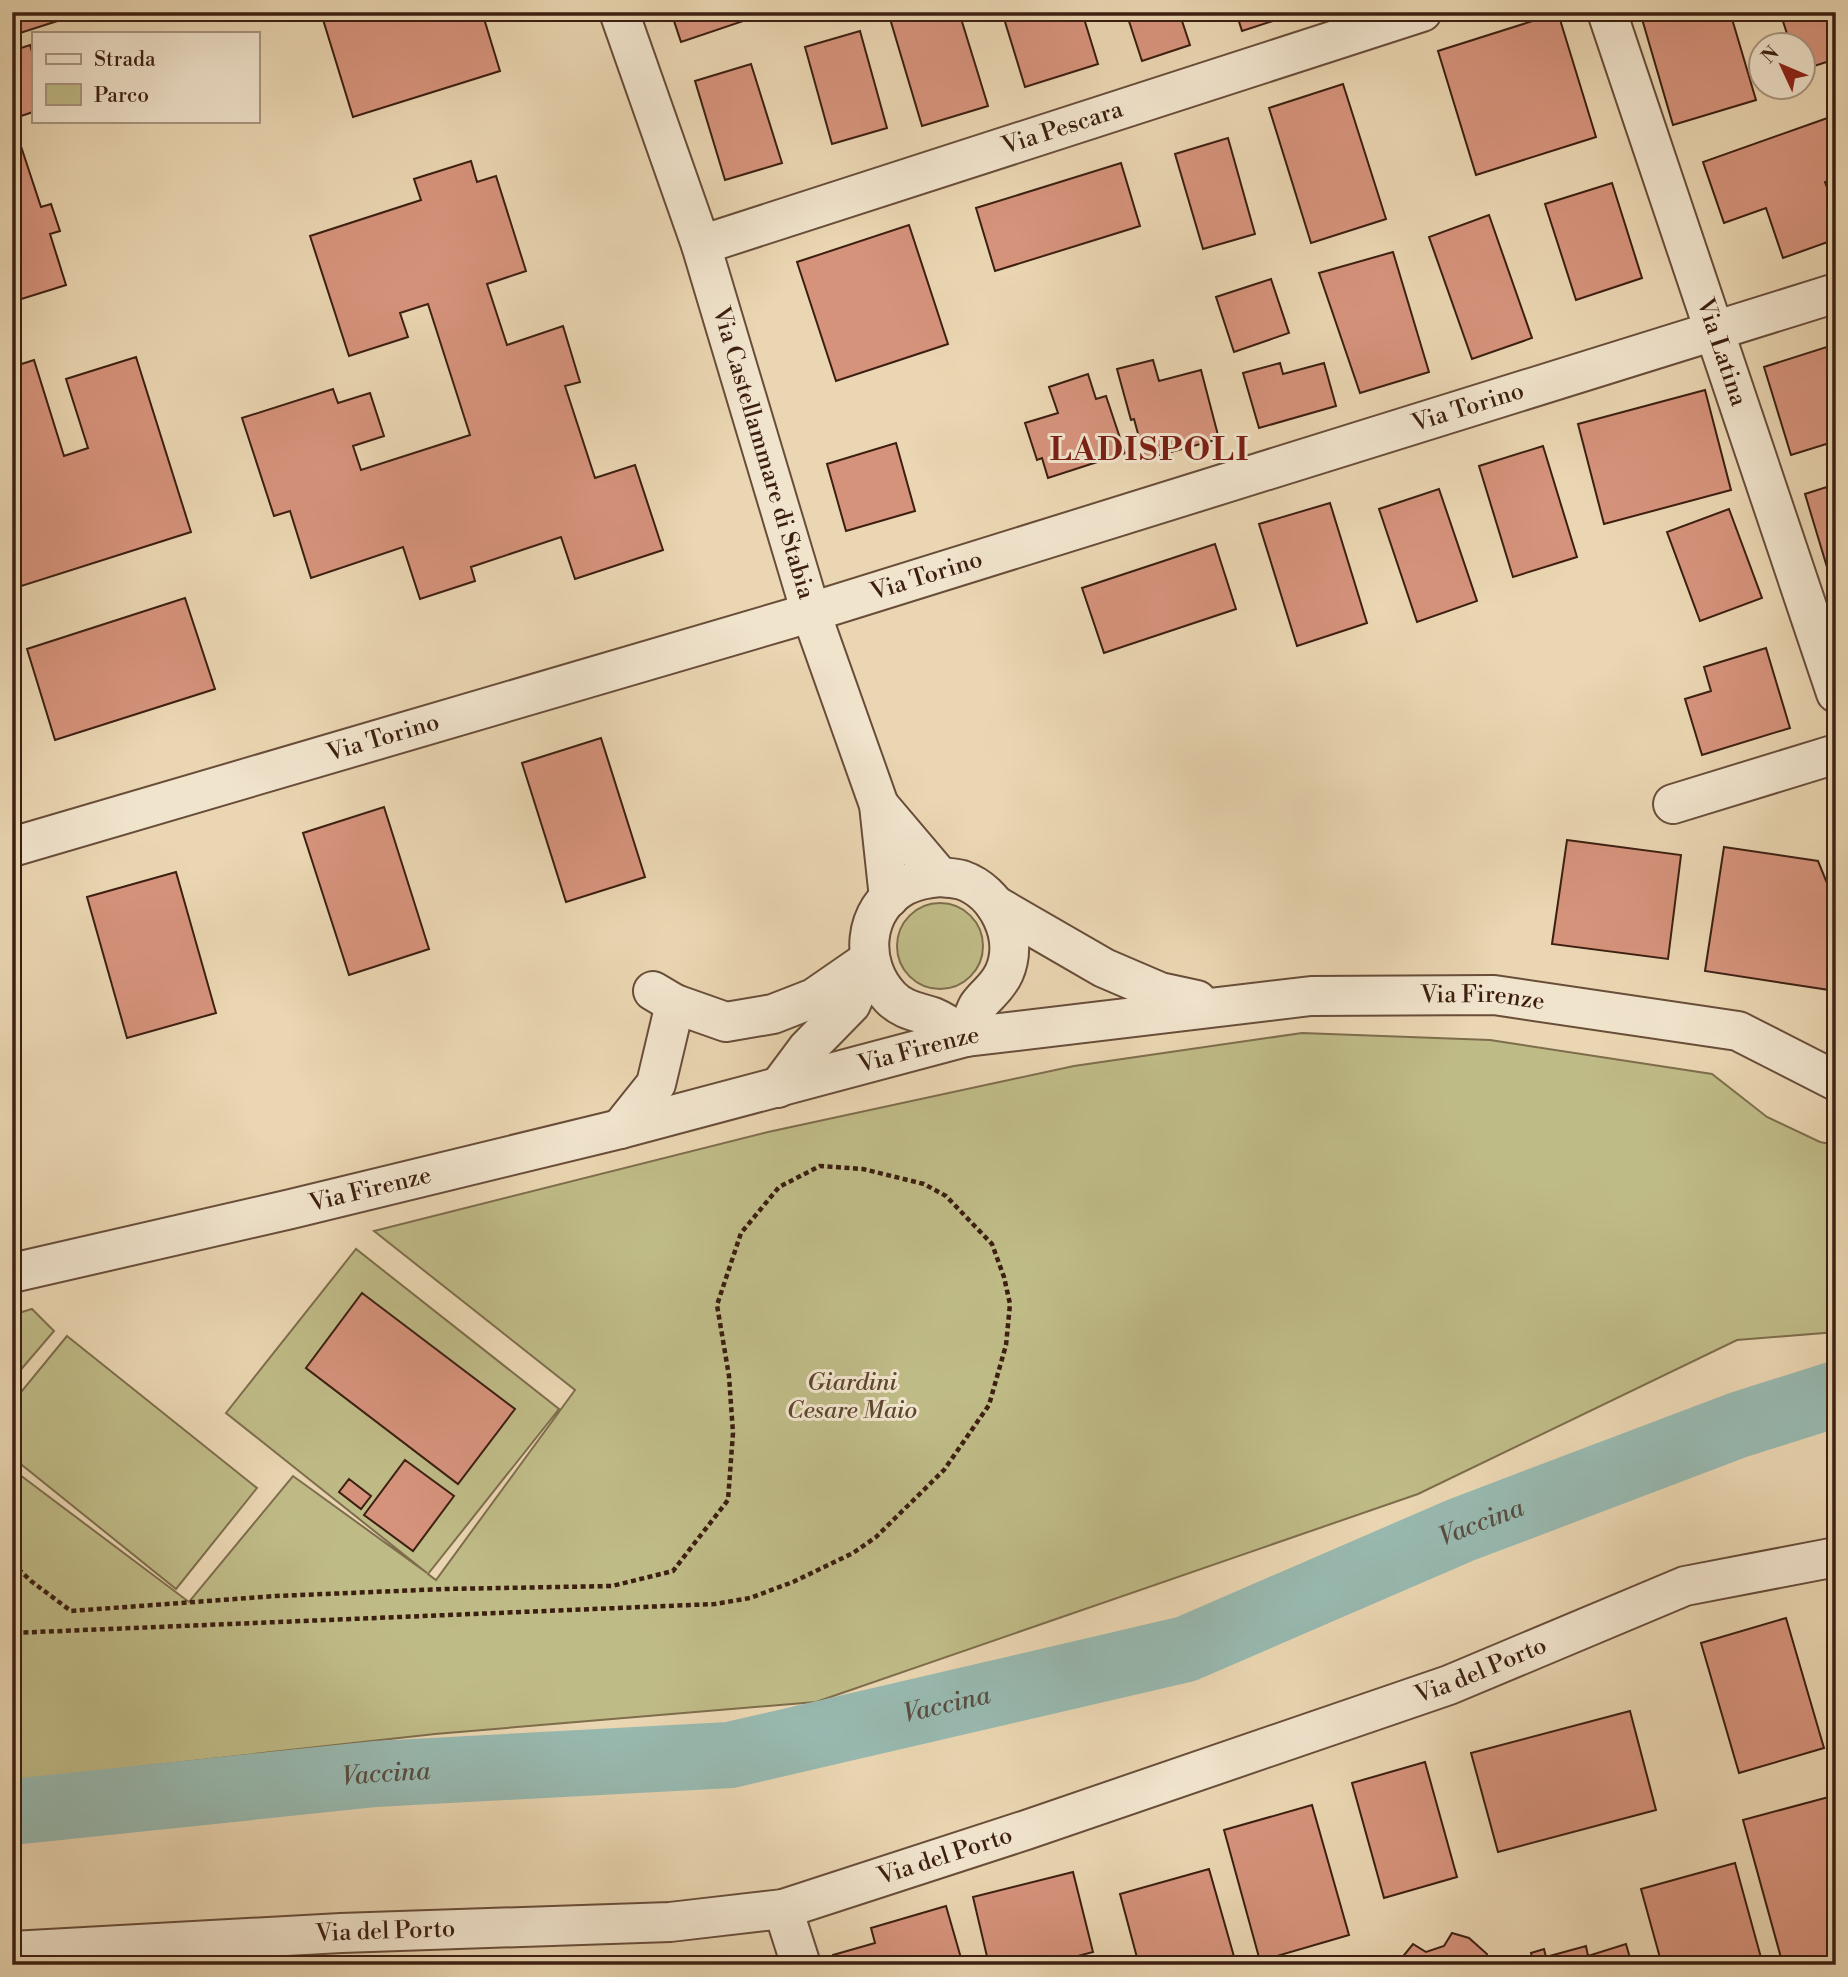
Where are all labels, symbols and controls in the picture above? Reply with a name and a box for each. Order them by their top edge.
legend [32,32,259,122]
north arrow [1746,32,1816,102]
text: N [1757,41,1784,69]
text: Strada [94,47,156,73]
text: Parco [94,83,149,109]
street label: Via Pescara [998,94,1128,162]
street label: Via Latina [1689,294,1754,411]
street label: Via Castellammare di Stabia [705,302,821,603]
street label: Via Torino [1407,376,1528,439]
district label: LADISPOLI [1050,430,1250,470]
street label: Via Torino [866,545,986,608]
street label: Via Torino [323,707,443,769]
street label: Via Firenze [1419,980,1547,1017]
street label: Via Firenze [854,1021,981,1080]
street label: Via Firenze [305,1160,434,1219]
park label: Giardini Cesare Maio [787,1368,917,1426]
water label: Vaccina [1434,1491,1529,1554]
street label: Via del Porto [1410,1631,1551,1711]
water label: Vaccina [900,1679,994,1730]
water label: Vaccina [340,1755,432,1793]
street label: Via del Porto [873,1820,1016,1892]
street label: Via del Porto [314,1914,456,1949]

